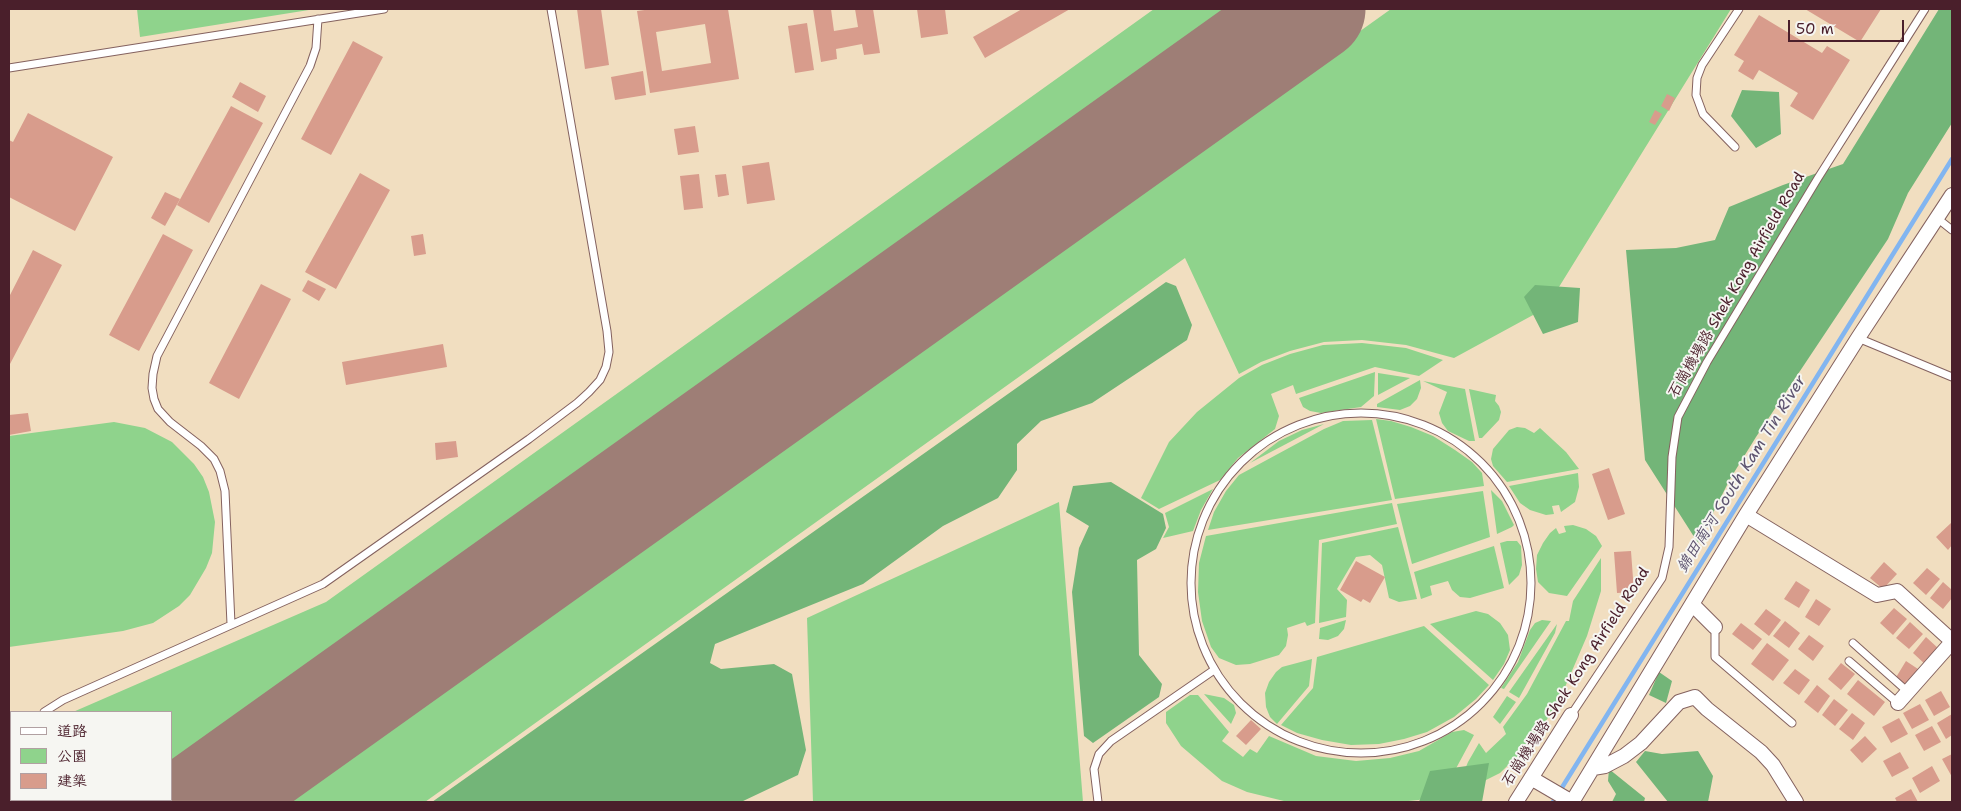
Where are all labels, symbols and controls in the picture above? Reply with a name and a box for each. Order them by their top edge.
scale bar [1791,10,1907,42]
text: 50 m [1796,19,1834,39]
street label: 石崗機場路 Shek Kong Airfield Road [1665,169,1809,401]
water label: 錦田南河 South Kam Tin River [1673,372,1811,576]
street label: 石崗機場路 Shek Kong Airfield Road [1498,564,1654,790]
legend [10,711,172,801]
text: 道路 [57,721,87,741]
text: 公園 [57,746,87,766]
text: 建築 [57,771,87,791]

